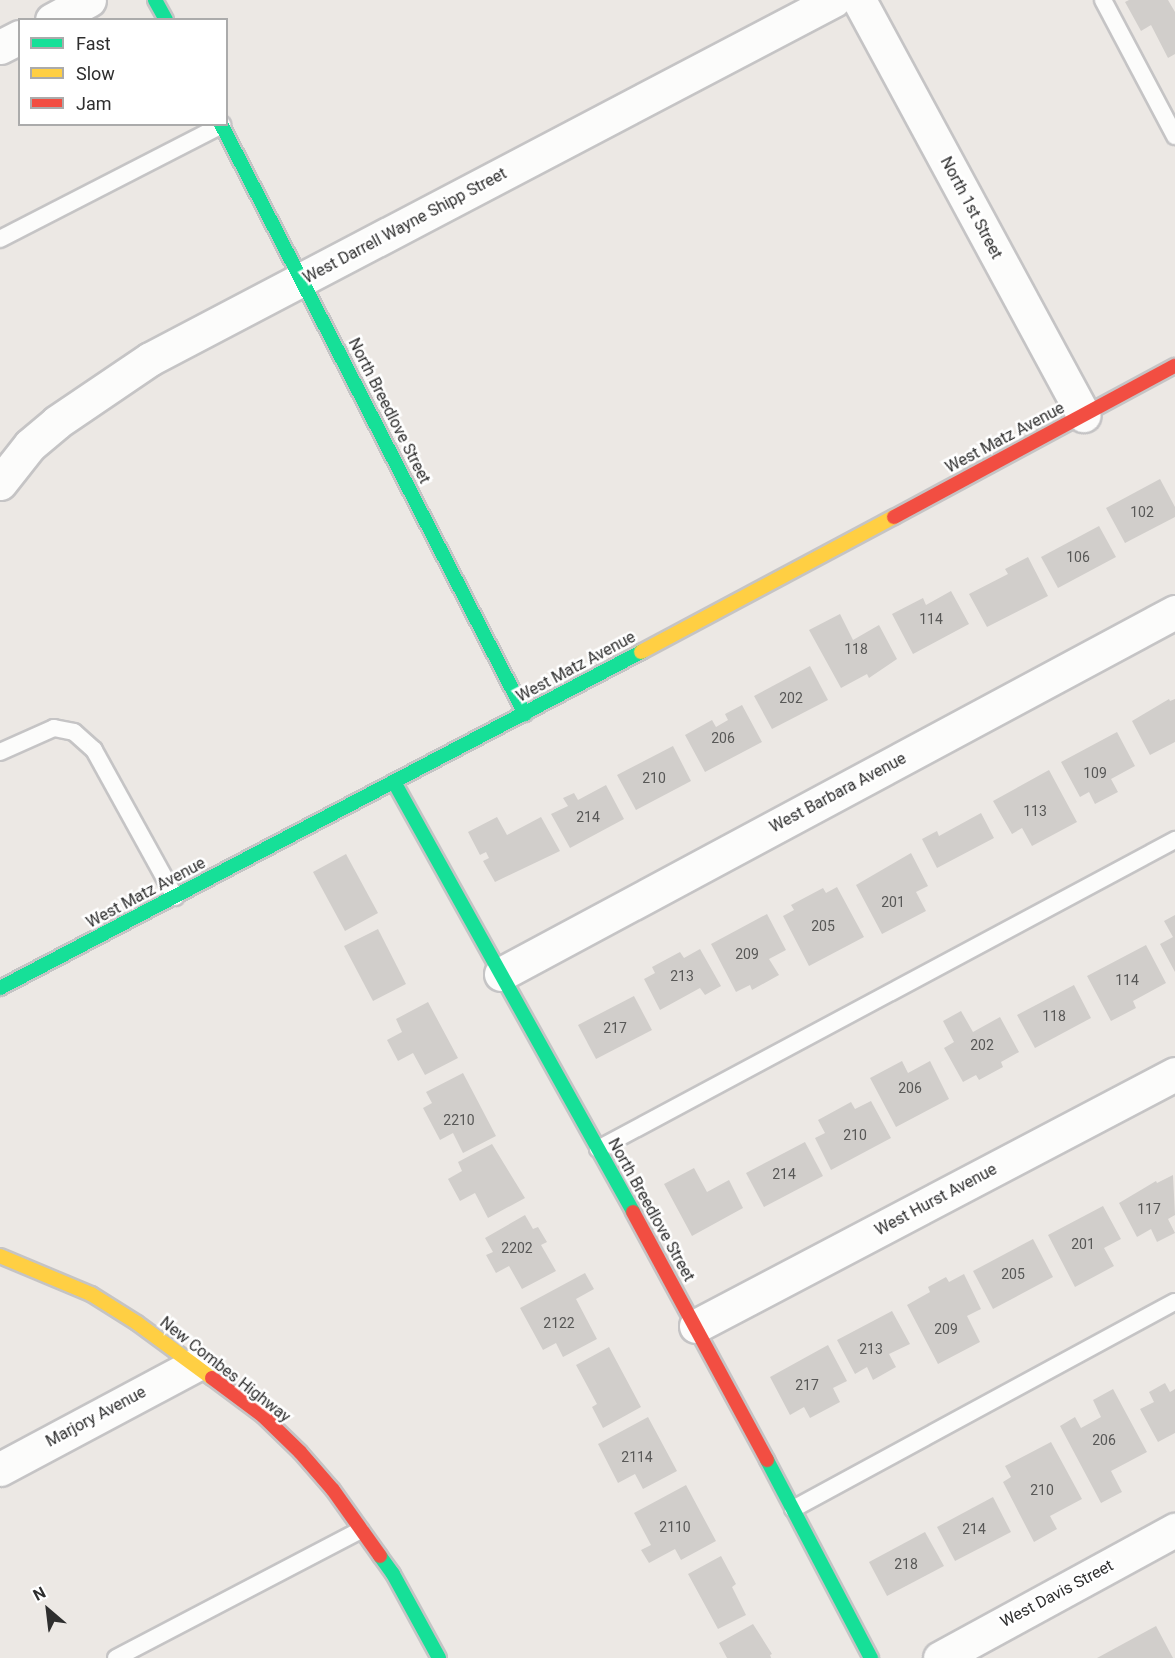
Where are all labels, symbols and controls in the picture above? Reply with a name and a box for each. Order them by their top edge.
legend [18,18,228,126]
text: Fast [76,33,111,54]
text: Slow [76,63,115,84]
text: Jam [76,93,112,114]
street label: North 1st Street [936,154,1006,262]
street label: West Darrell Wayne Shipp Street [300,164,510,288]
street label: North Breedlove Street [344,335,434,487]
street label: West Matz Avenue [942,399,1068,477]
house number: 102 [1130,504,1154,520]
house number: 106 [1066,549,1090,565]
house number: 114 [919,611,943,627]
street label: West Matz Avenue [513,628,639,706]
house number: 118 [844,641,868,657]
house number: 202 [779,690,803,706]
house number: 206 [711,730,735,746]
street label: West Barbara Avenue [766,749,910,837]
house number: 109 [1083,765,1107,781]
house number: 210 [642,770,666,786]
house number: 113 [1023,803,1047,819]
house number: 214 [576,809,600,825]
street label: West Matz Avenue [83,854,209,932]
house number: 201 [881,894,905,910]
house number: 205 [811,918,835,934]
house number: 209 [735,946,759,962]
house number: 213 [670,968,694,984]
house number: 114 [1115,972,1139,988]
house number: 118 [1042,1008,1066,1024]
house number: 217 [603,1020,627,1036]
house number: 202 [970,1037,994,1053]
house number: 206 [898,1080,922,1096]
house number: 2210 [443,1112,475,1128]
house number: 210 [843,1127,867,1143]
street label: North Breedlove Street [604,1135,698,1285]
street label: West Hurst Avenue [872,1160,1000,1240]
house number: 214 [772,1166,796,1182]
house number: 117 [1137,1201,1161,1217]
house number: 201 [1071,1236,1095,1252]
house number: 2202 [501,1240,533,1256]
house number: 205 [1001,1266,1025,1282]
street label: New Combes Highway [156,1313,294,1427]
house number: 2122 [543,1315,575,1331]
house number: 209 [934,1321,958,1337]
house number: 213 [859,1341,883,1357]
house number: 217 [795,1377,819,1393]
street label: Marjory Avenue [43,1383,149,1451]
house number: 206 [1092,1432,1116,1448]
house number: 2114 [621,1449,653,1465]
house number: 210 [1030,1482,1054,1498]
house number: 2110 [659,1519,691,1535]
house number: 214 [962,1521,986,1537]
house number: 218 [894,1556,918,1572]
street label: West Davis Street [997,1556,1117,1632]
north arrow [18,1580,78,1640]
text: N [30,1583,49,1605]

